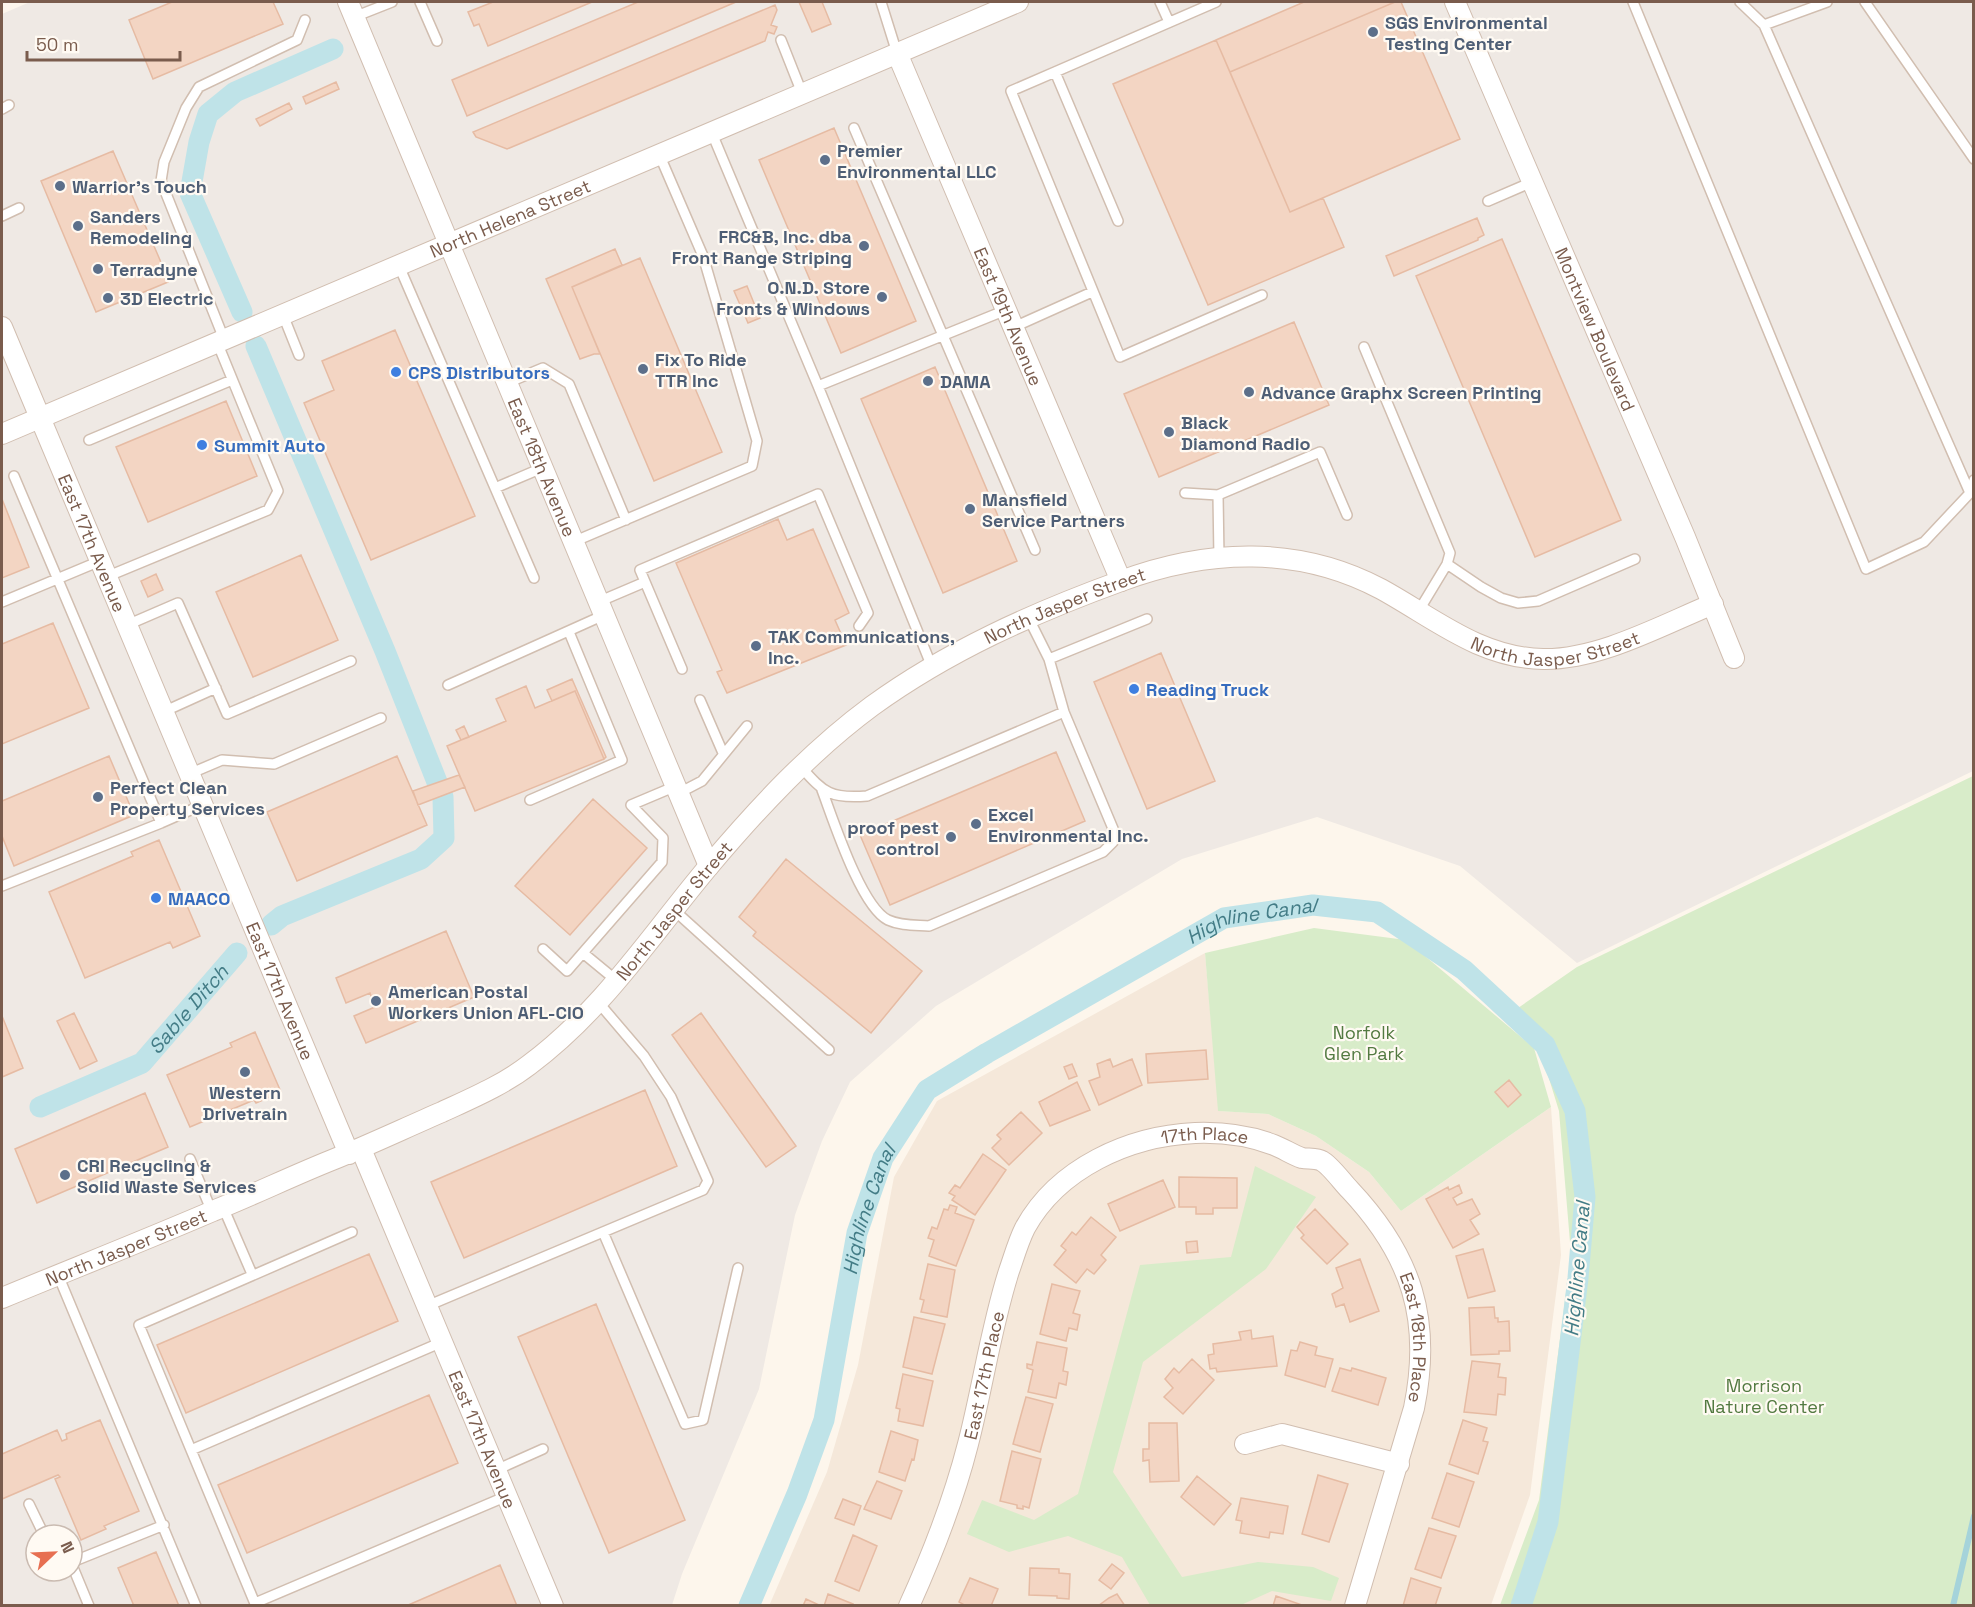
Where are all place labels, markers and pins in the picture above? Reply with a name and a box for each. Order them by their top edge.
place label: SGS Environmental Testing Center [1385,11,1548,55]
marker: SGS Environmental Testing Center [1366,25,1380,39]
place label: Premier Environmental LLC [837,139,997,183]
marker: Premier Environmental LLC [818,153,832,167]
place label: Warrior's Touch [72,175,207,198]
marker: Warrior's Touch [53,179,67,193]
place label: Sanders Remodeling [90,205,192,249]
marker: Sanders Remodeling [71,219,85,233]
place label: FRC&B, Inc. dba Front Range Striping [672,225,853,269]
marker: FRC&B, Inc. dba Front Range Striping [857,239,871,253]
place label: Terradyne [110,258,198,281]
marker: Terradyne [91,262,105,276]
place label: O.N.D. Store Fronts & Windows [716,276,870,320]
place label: 3D Electric [120,287,214,310]
marker: O.N.D. Store Fronts & Windows [875,290,889,304]
marker: 3D Electric [101,291,115,305]
place label: Fix To Ride TTR Inc [655,348,747,392]
place label: CPS Distributors [408,361,550,384]
marker: Fix To Ride TTR Inc [636,362,650,376]
marker: CPS Distributors [389,365,403,379]
place label: DAMA [940,370,991,393]
marker: DAMA [921,374,935,388]
place label: Advance Graphx Screen Printing [1261,381,1541,404]
marker: Advance Graphx Screen Printing [1242,385,1256,399]
place label: Black Diamond Radio [1181,411,1311,455]
marker: Black Diamond Radio [1162,425,1176,439]
place label: Summit Auto [214,434,326,457]
marker: Summit Auto [195,438,209,452]
place label: Mansfield Service Partners [982,488,1125,532]
marker: Mansfield Service Partners [963,502,977,516]
place label: TAK Communications, Inc. [768,625,955,669]
marker: TAK Communications, Inc. [749,639,763,653]
place label: Reading Truck [1146,678,1269,701]
marker: Reading Truck [1127,682,1141,696]
place label: Perfect Clean Property Services [110,776,265,820]
marker: Perfect Clean Property Services [91,790,105,804]
place label: Excel Environmental Inc. [988,803,1149,847]
place label: proof pest control [847,816,939,860]
marker: Excel Environmental Inc. [969,817,983,831]
marker: proof pest control [944,830,958,844]
place label: MAACO [168,887,230,910]
marker: MAACO [149,891,163,905]
place label: American Postal Workers Union AFL-CIO [388,980,584,1024]
marker: American Postal Workers Union AFL-CIO [369,994,383,1008]
marker: Western Drivetrain [238,1065,252,1079]
place label: Western Drivetrain [202,1081,288,1125]
place label: CRI Recycling & Solid Waste Services [77,1154,256,1198]
marker: CRI Recycling & Solid Waste Services [58,1168,72,1182]

